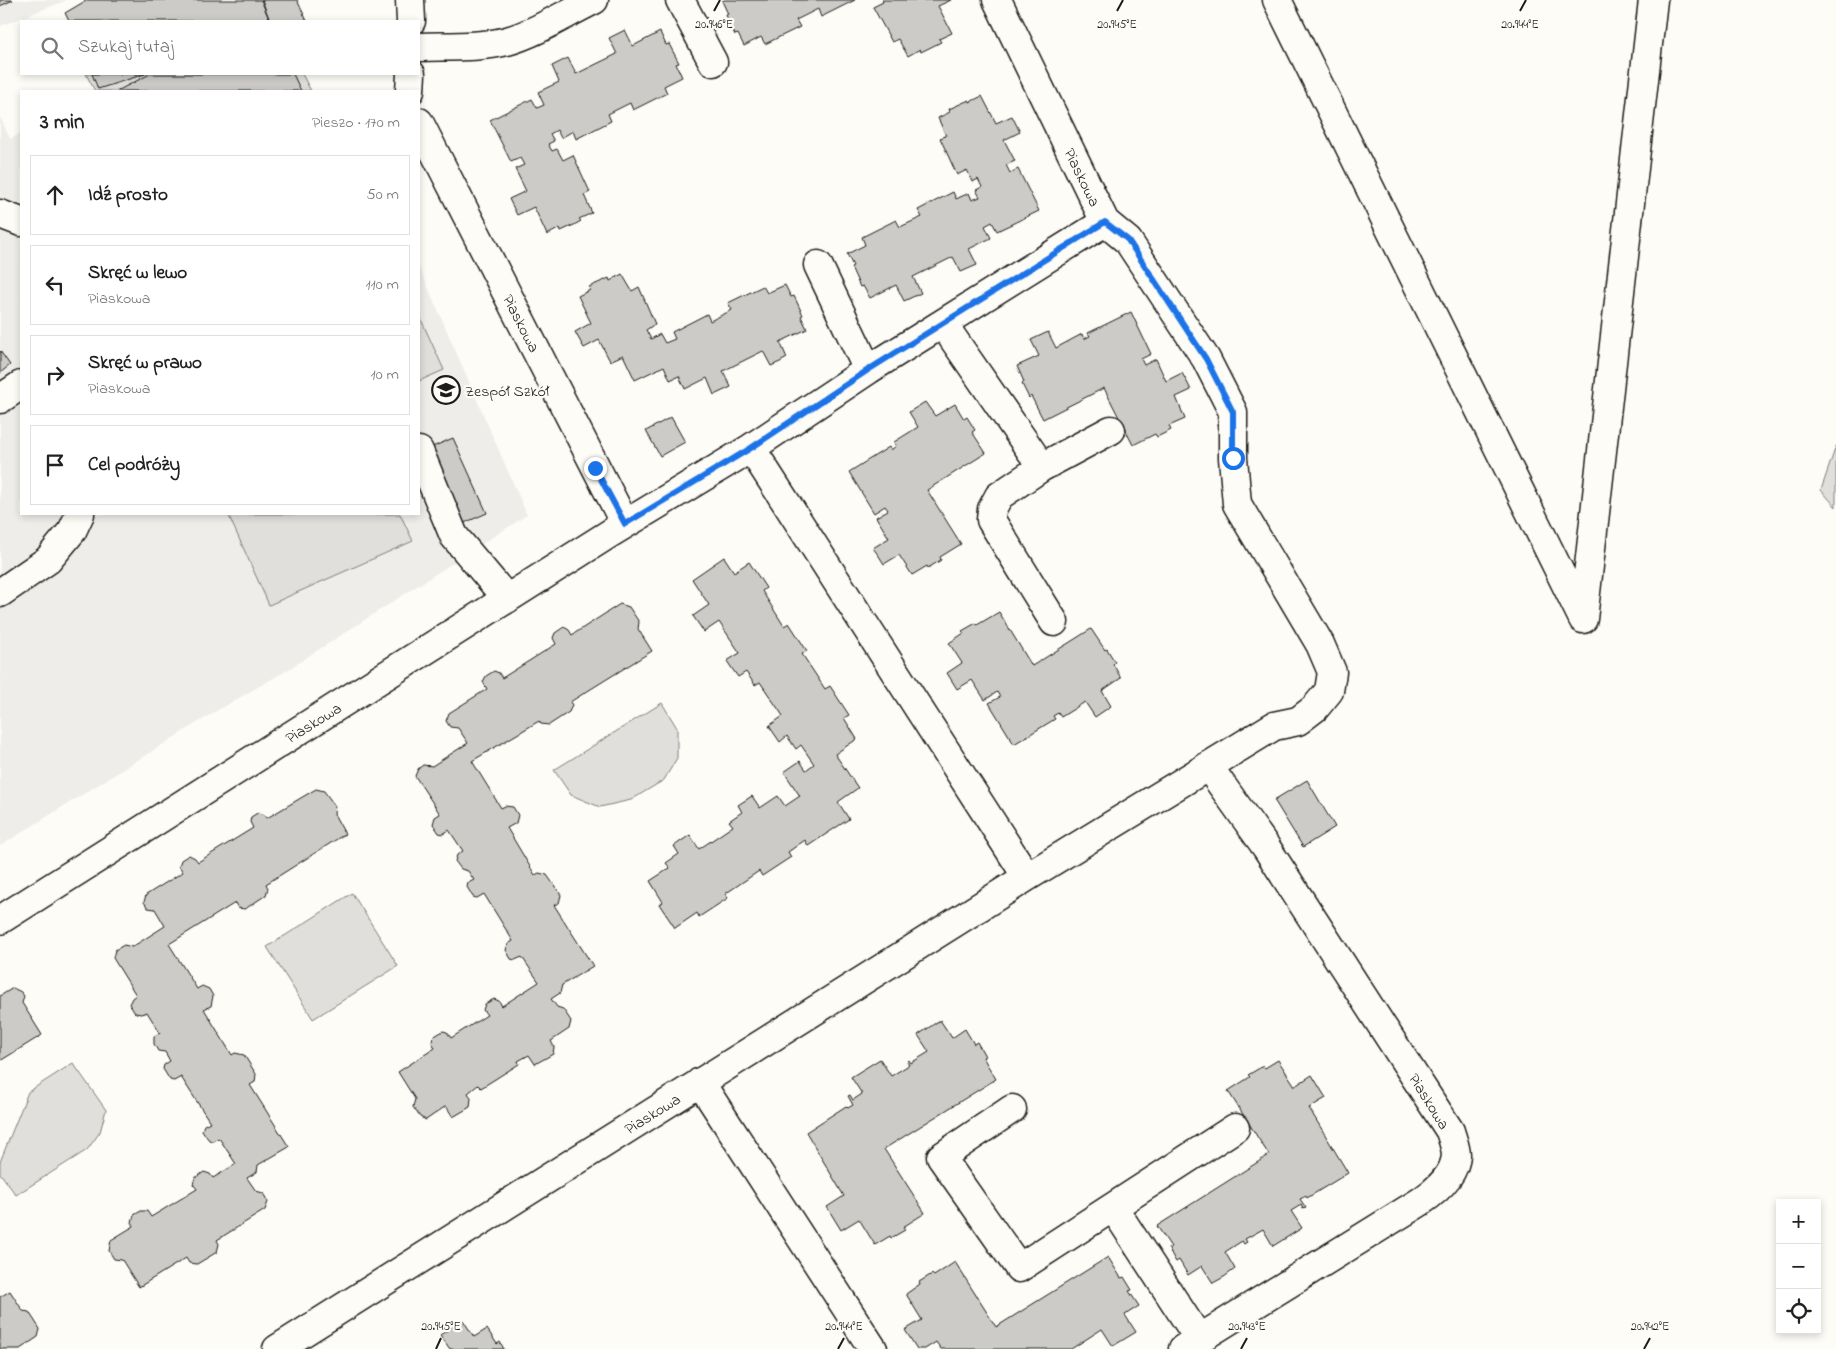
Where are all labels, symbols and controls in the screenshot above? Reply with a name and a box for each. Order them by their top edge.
text: 20.946°E [695,16,733,34]
text: 20.945°E [1097,16,1137,34]
text: 20.944°E [1501,16,1539,34]
search box [20,20,420,75]
icon: search [38,34,66,62]
text: Szukaj tutaj [78,34,174,61]
text: 3 min [40,108,84,138]
text: Pieszo · 170 m [312,111,400,135]
street label: Piaskowa [1057,145,1106,211]
icon: ahead [41,181,69,209]
text: Idź prosto [88,182,168,209]
text: 50 m [367,183,399,207]
text: Skręć w lewo [88,260,187,287]
icon: left [41,271,69,299]
text: 110 m [365,273,399,297]
text: Piaskowa [88,287,150,311]
street label: Piaskowa [495,291,545,357]
text: Skręć w prawo [88,350,202,377]
icon: right [41,361,69,389]
text: 10 m [371,363,399,387]
school or university icon: Zespół Szkół [431,375,461,405]
text: Piaskowa [88,377,150,401]
place label: Zespół Szkół [465,380,549,404]
route start [1222,447,1245,470]
icon: arrive [41,451,69,479]
text: Cel podróży [88,452,180,479]
route end [584,457,607,480]
street label: Piaskowa [281,697,347,750]
street label: Piaskowa [1402,1069,1455,1135]
street label: Piaskowa [620,1088,686,1141]
map controls [1776,1199,1821,1334]
button: + [1776,1199,1821,1244]
button: − [1776,1244,1821,1289]
button: locate [1776,1289,1821,1334]
text: 20.945°E [421,1318,461,1336]
text: 20.944°E [825,1318,863,1336]
text: 20.943°E [1228,1318,1266,1336]
text: 20.942°E [1631,1318,1669,1336]

